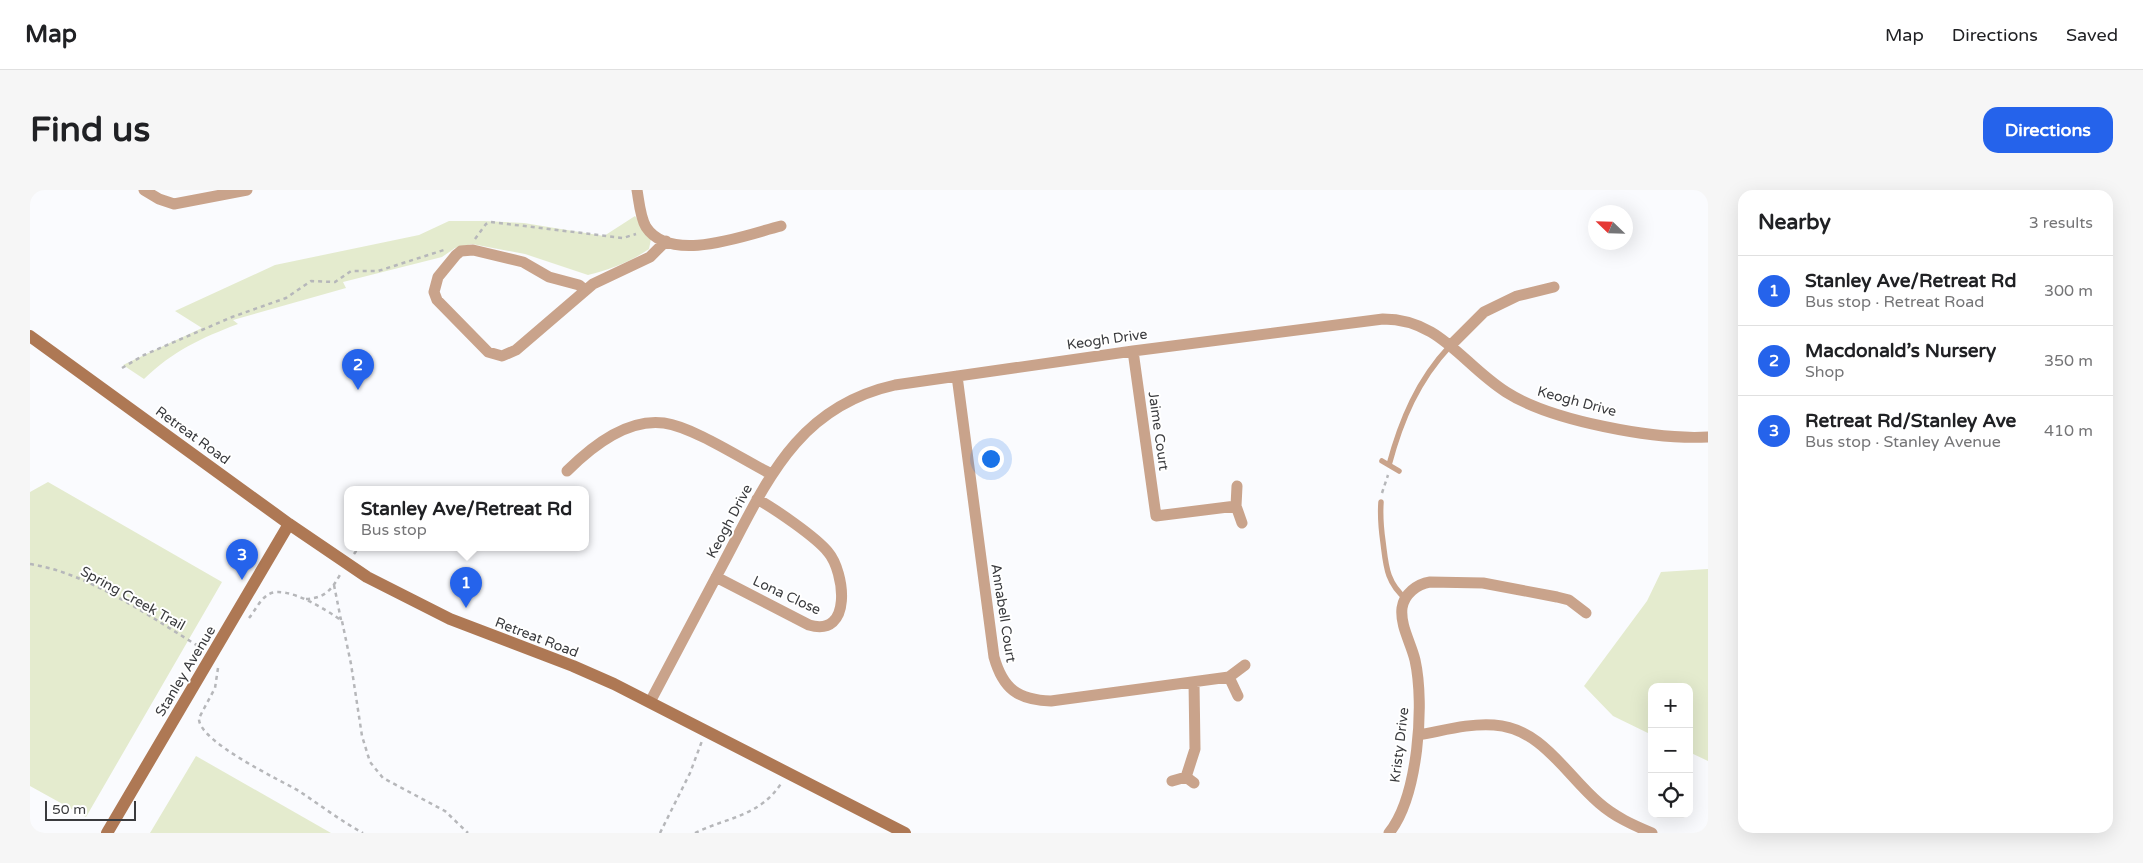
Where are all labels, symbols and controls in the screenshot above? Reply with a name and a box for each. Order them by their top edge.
text: Map [25,20,77,49]
text: Map [1885,24,1924,46]
text: Directions [1952,24,2038,46]
text: Saved [2066,24,2118,46]
button: Directions [1983,107,2113,153]
text: Find us [30,109,150,151]
north arrow [1588,205,1633,250]
text: Nearby [1758,210,1831,235]
text: 3 results [2029,213,2093,233]
text: Stanley Ave/Retreat Rd [1805,270,2016,292]
text: 1 [1769,281,1779,301]
text: 300 m [2044,281,2093,301]
text: Bus stop · Retreat Road [1805,292,1984,312]
street label: Keogh Drive [1066,325,1149,354]
text: Macdonald’s Nursery [1805,340,1996,362]
pin: 2 [342,349,374,390]
text: 2 [1769,351,1779,371]
text: 350 m [2044,351,2093,371]
text: Shop [1805,362,1844,382]
street label: Keogh Drive [1535,383,1618,420]
street label: Jaime Court [1145,390,1173,472]
street label: Retreat Road [152,403,233,468]
text: Retreat Rd/Stanley Ave [1805,410,2016,432]
text: 3 [1769,421,1779,441]
text: 410 m [2044,421,2093,441]
text: Bus stop · Stanley Avenue [1805,432,2001,452]
your location [978,446,1004,472]
street label: Keogh Drive [703,481,756,561]
popup [344,486,589,551]
text: Stanley Ave/Retreat Rd [361,498,572,520]
text: Bus stop [361,520,427,540]
pin: 3 [226,539,258,580]
street label: Annabell Court [987,562,1020,664]
street label: Spring Creek Trail [77,563,188,634]
pin: 1 [450,567,482,608]
street label: Lona Close [750,572,824,619]
street label: Retreat Road [493,614,581,661]
street label: Stanley Avenue [152,623,219,720]
map controls [1648,683,1693,818]
button: + [1648,683,1693,728]
street label: Kristy Drive [1386,706,1413,784]
button: − [1648,728,1693,773]
button: locate [1648,773,1693,818]
scale bar [45,798,136,821]
text: 50 m [52,801,86,818]

